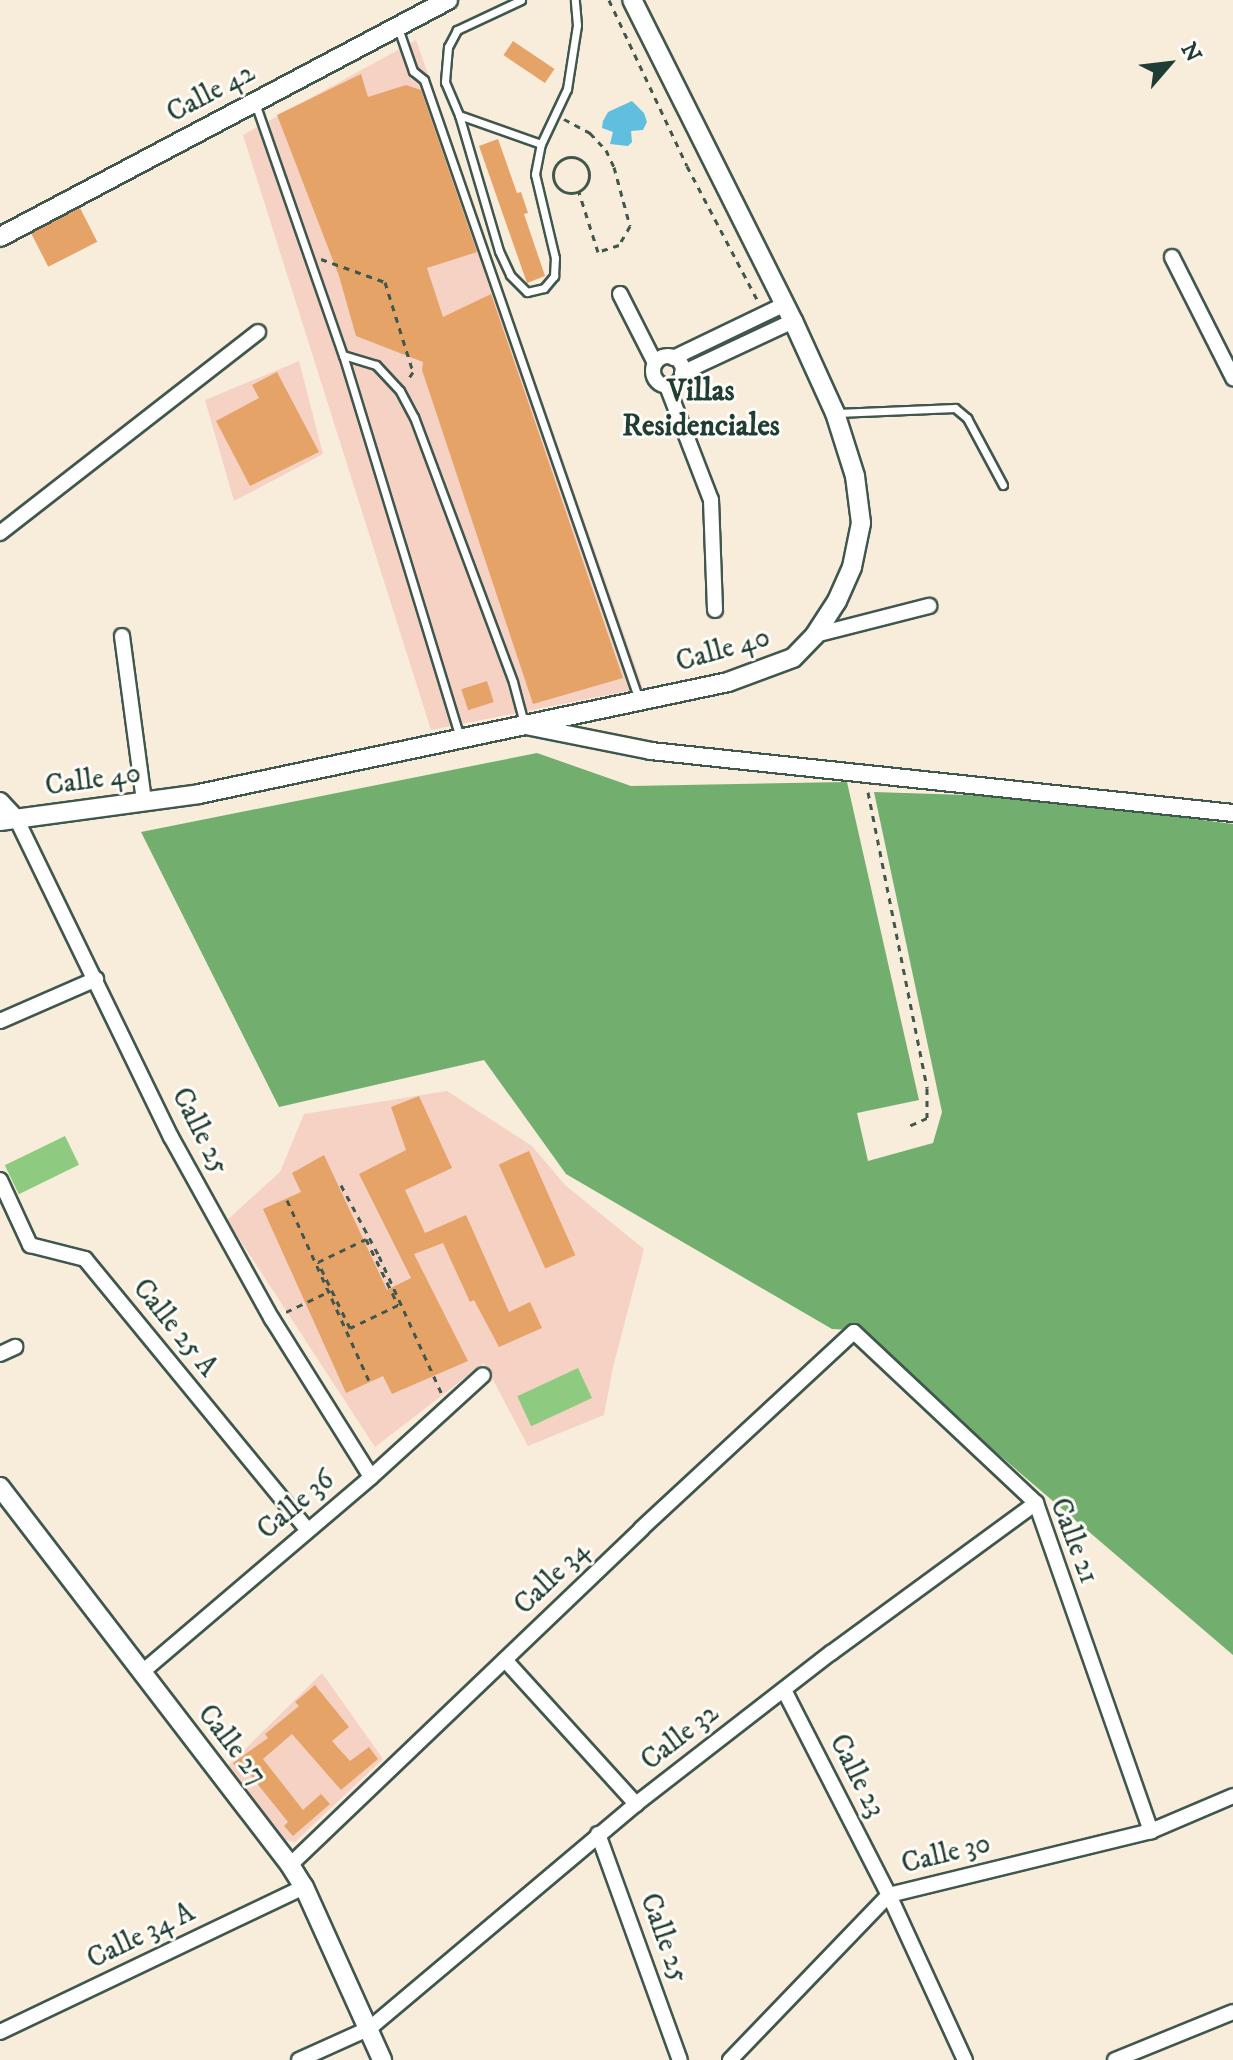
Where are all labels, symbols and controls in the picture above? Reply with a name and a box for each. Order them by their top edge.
north arrow [1129,24,1209,104]
text: N [1174,38,1207,67]
street label: Calle 42 [161,56,261,130]
district label: Villas Residenciales [622,374,780,444]
street label: Calle 40 [672,621,774,679]
street label: Calle 40 [43,757,143,803]
street label: Calle 25 [164,1082,236,1180]
street label: Calle 25 A [125,1272,225,1384]
street label: Calle 36 [251,1463,341,1547]
street label: Calle 21 [1042,1493,1106,1589]
street label: Calle 34 [507,1534,597,1622]
street label: Calle 32 [635,1696,725,1778]
street label: Calle 27 [190,1698,274,1792]
street label: Calle 23 [822,1729,892,1823]
street label: Calle 30 [898,1827,994,1881]
street label: Calle 25 [632,1889,696,1987]
street label: Calle 34 A [82,1896,200,1976]

